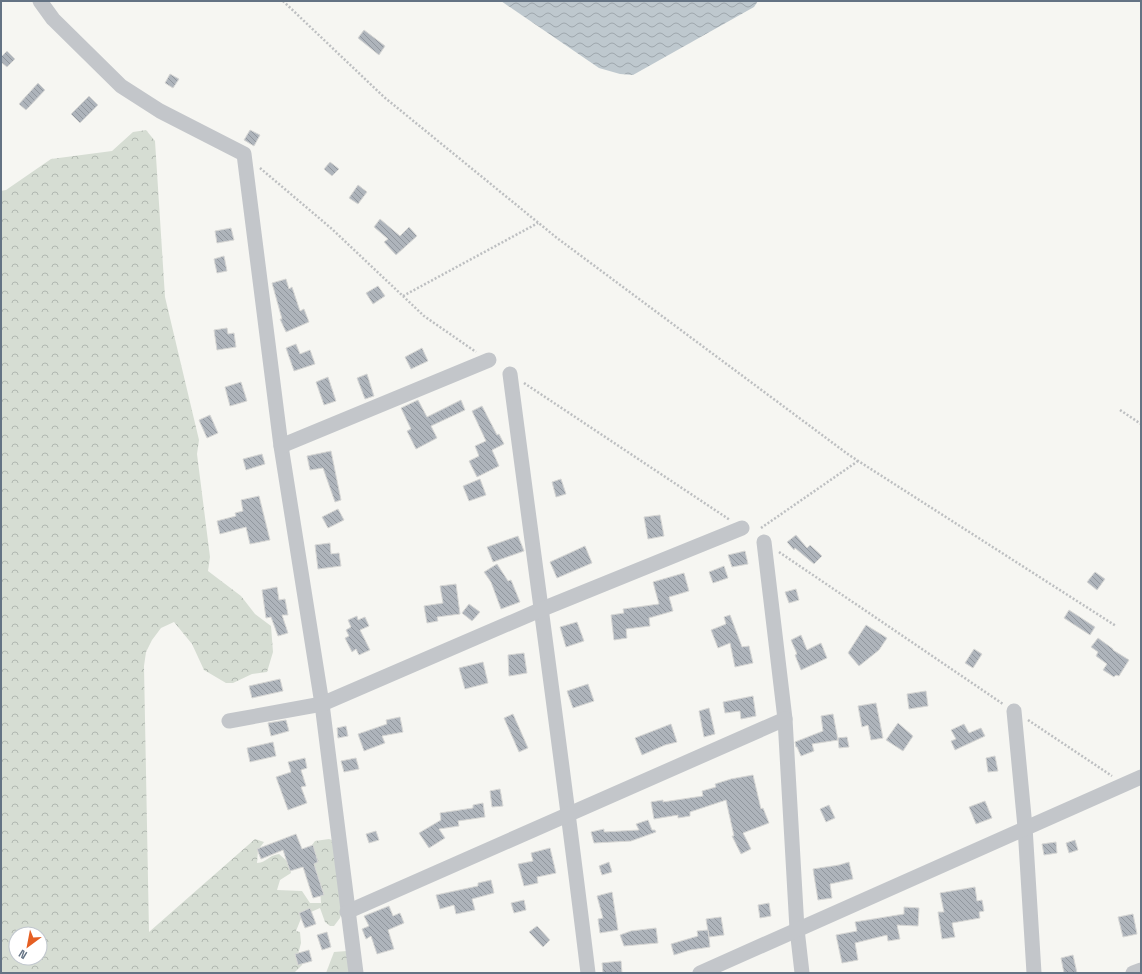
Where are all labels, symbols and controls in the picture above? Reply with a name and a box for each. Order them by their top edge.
north arrow [8,926,48,966]
text: N [16,947,30,962]

